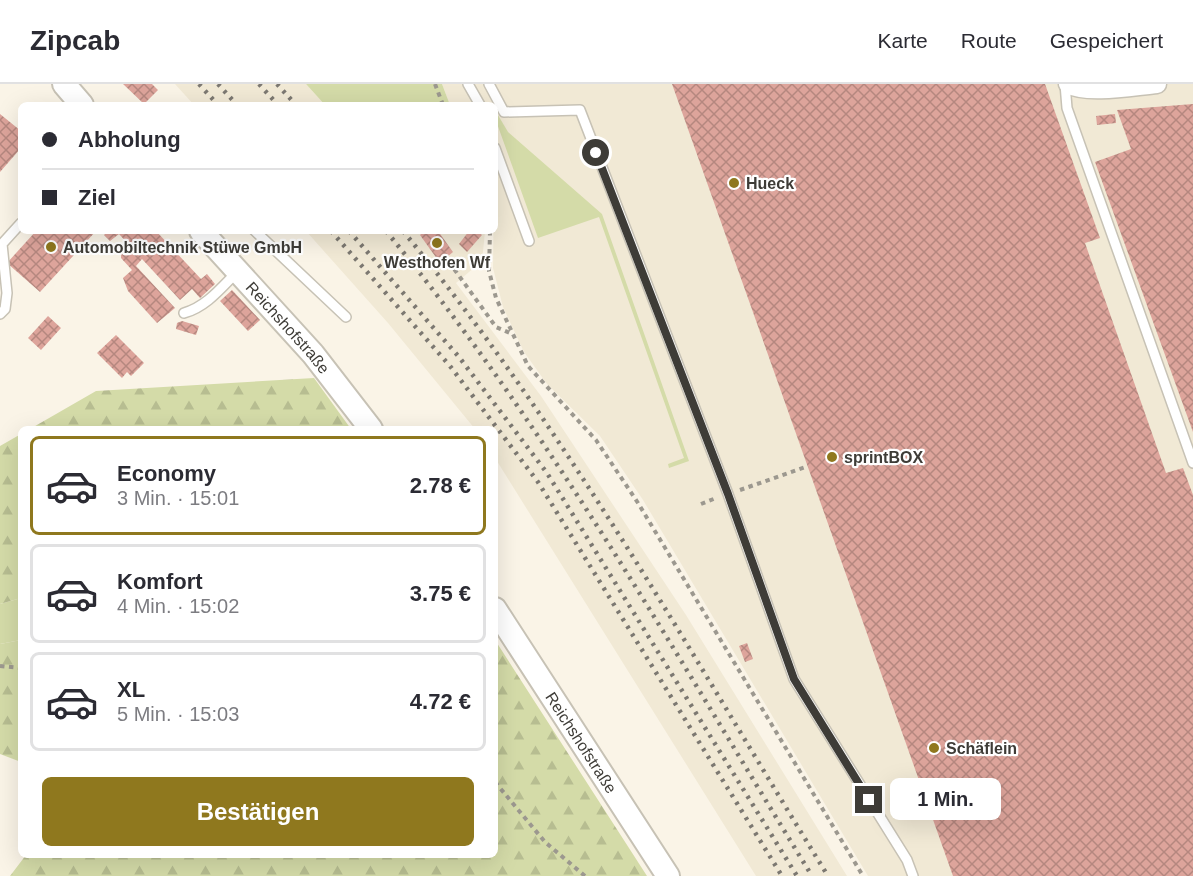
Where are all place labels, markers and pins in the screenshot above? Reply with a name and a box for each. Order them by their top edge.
place label: Hueck [746,175,794,192]
marker: Hueck [727,176,741,190]
marker: Westhofen Wf [430,236,444,250]
place label: Automobiltechnik Stüwe GmbH [63,239,302,256]
marker: Automobiltechnik Stüwe GmbH [44,240,58,254]
place label: Westhofen Wf [384,254,491,271]
place label: sprintBOX [844,449,923,466]
marker: sprintBOX [825,450,839,464]
place label: Schäflein [946,740,1017,757]
marker: Schäflein [927,741,941,755]

